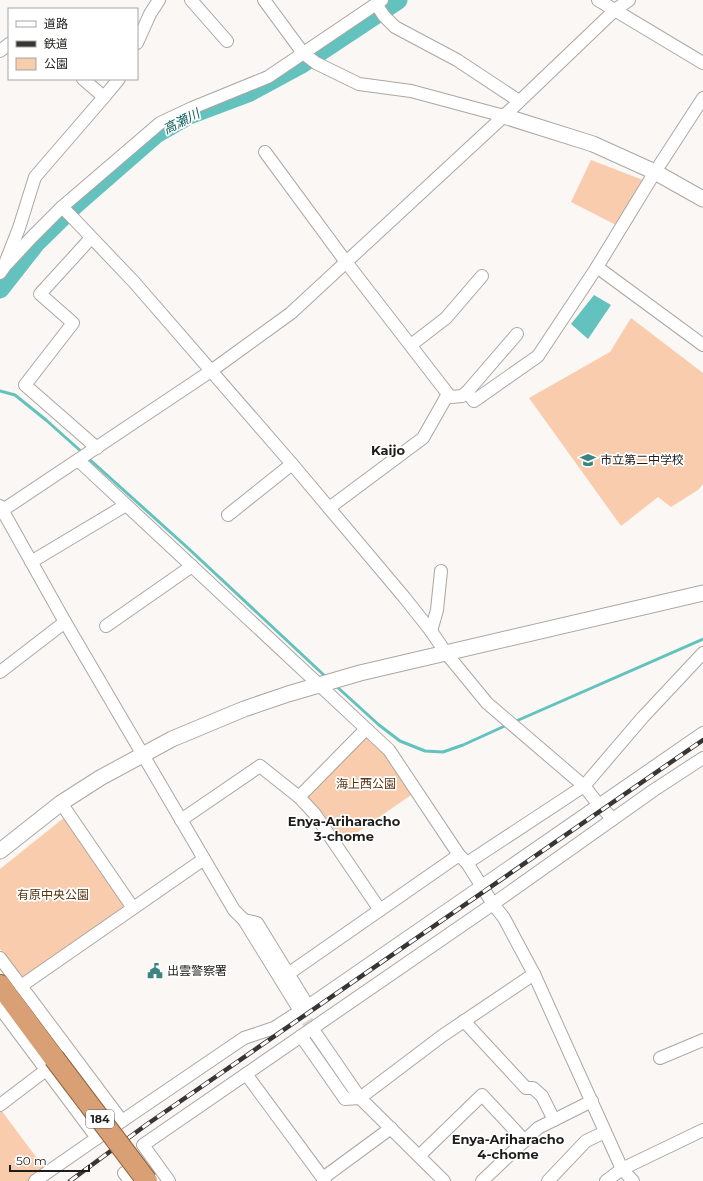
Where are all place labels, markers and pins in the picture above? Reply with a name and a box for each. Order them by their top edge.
school or university icon: 市立第二中学校 [579,451,597,469]
place label: 市立第二中学校 [600,452,684,467]
public building icon: 出雲警察署 [146,962,164,980]
place label: 出雲警察署 [167,963,227,978]

